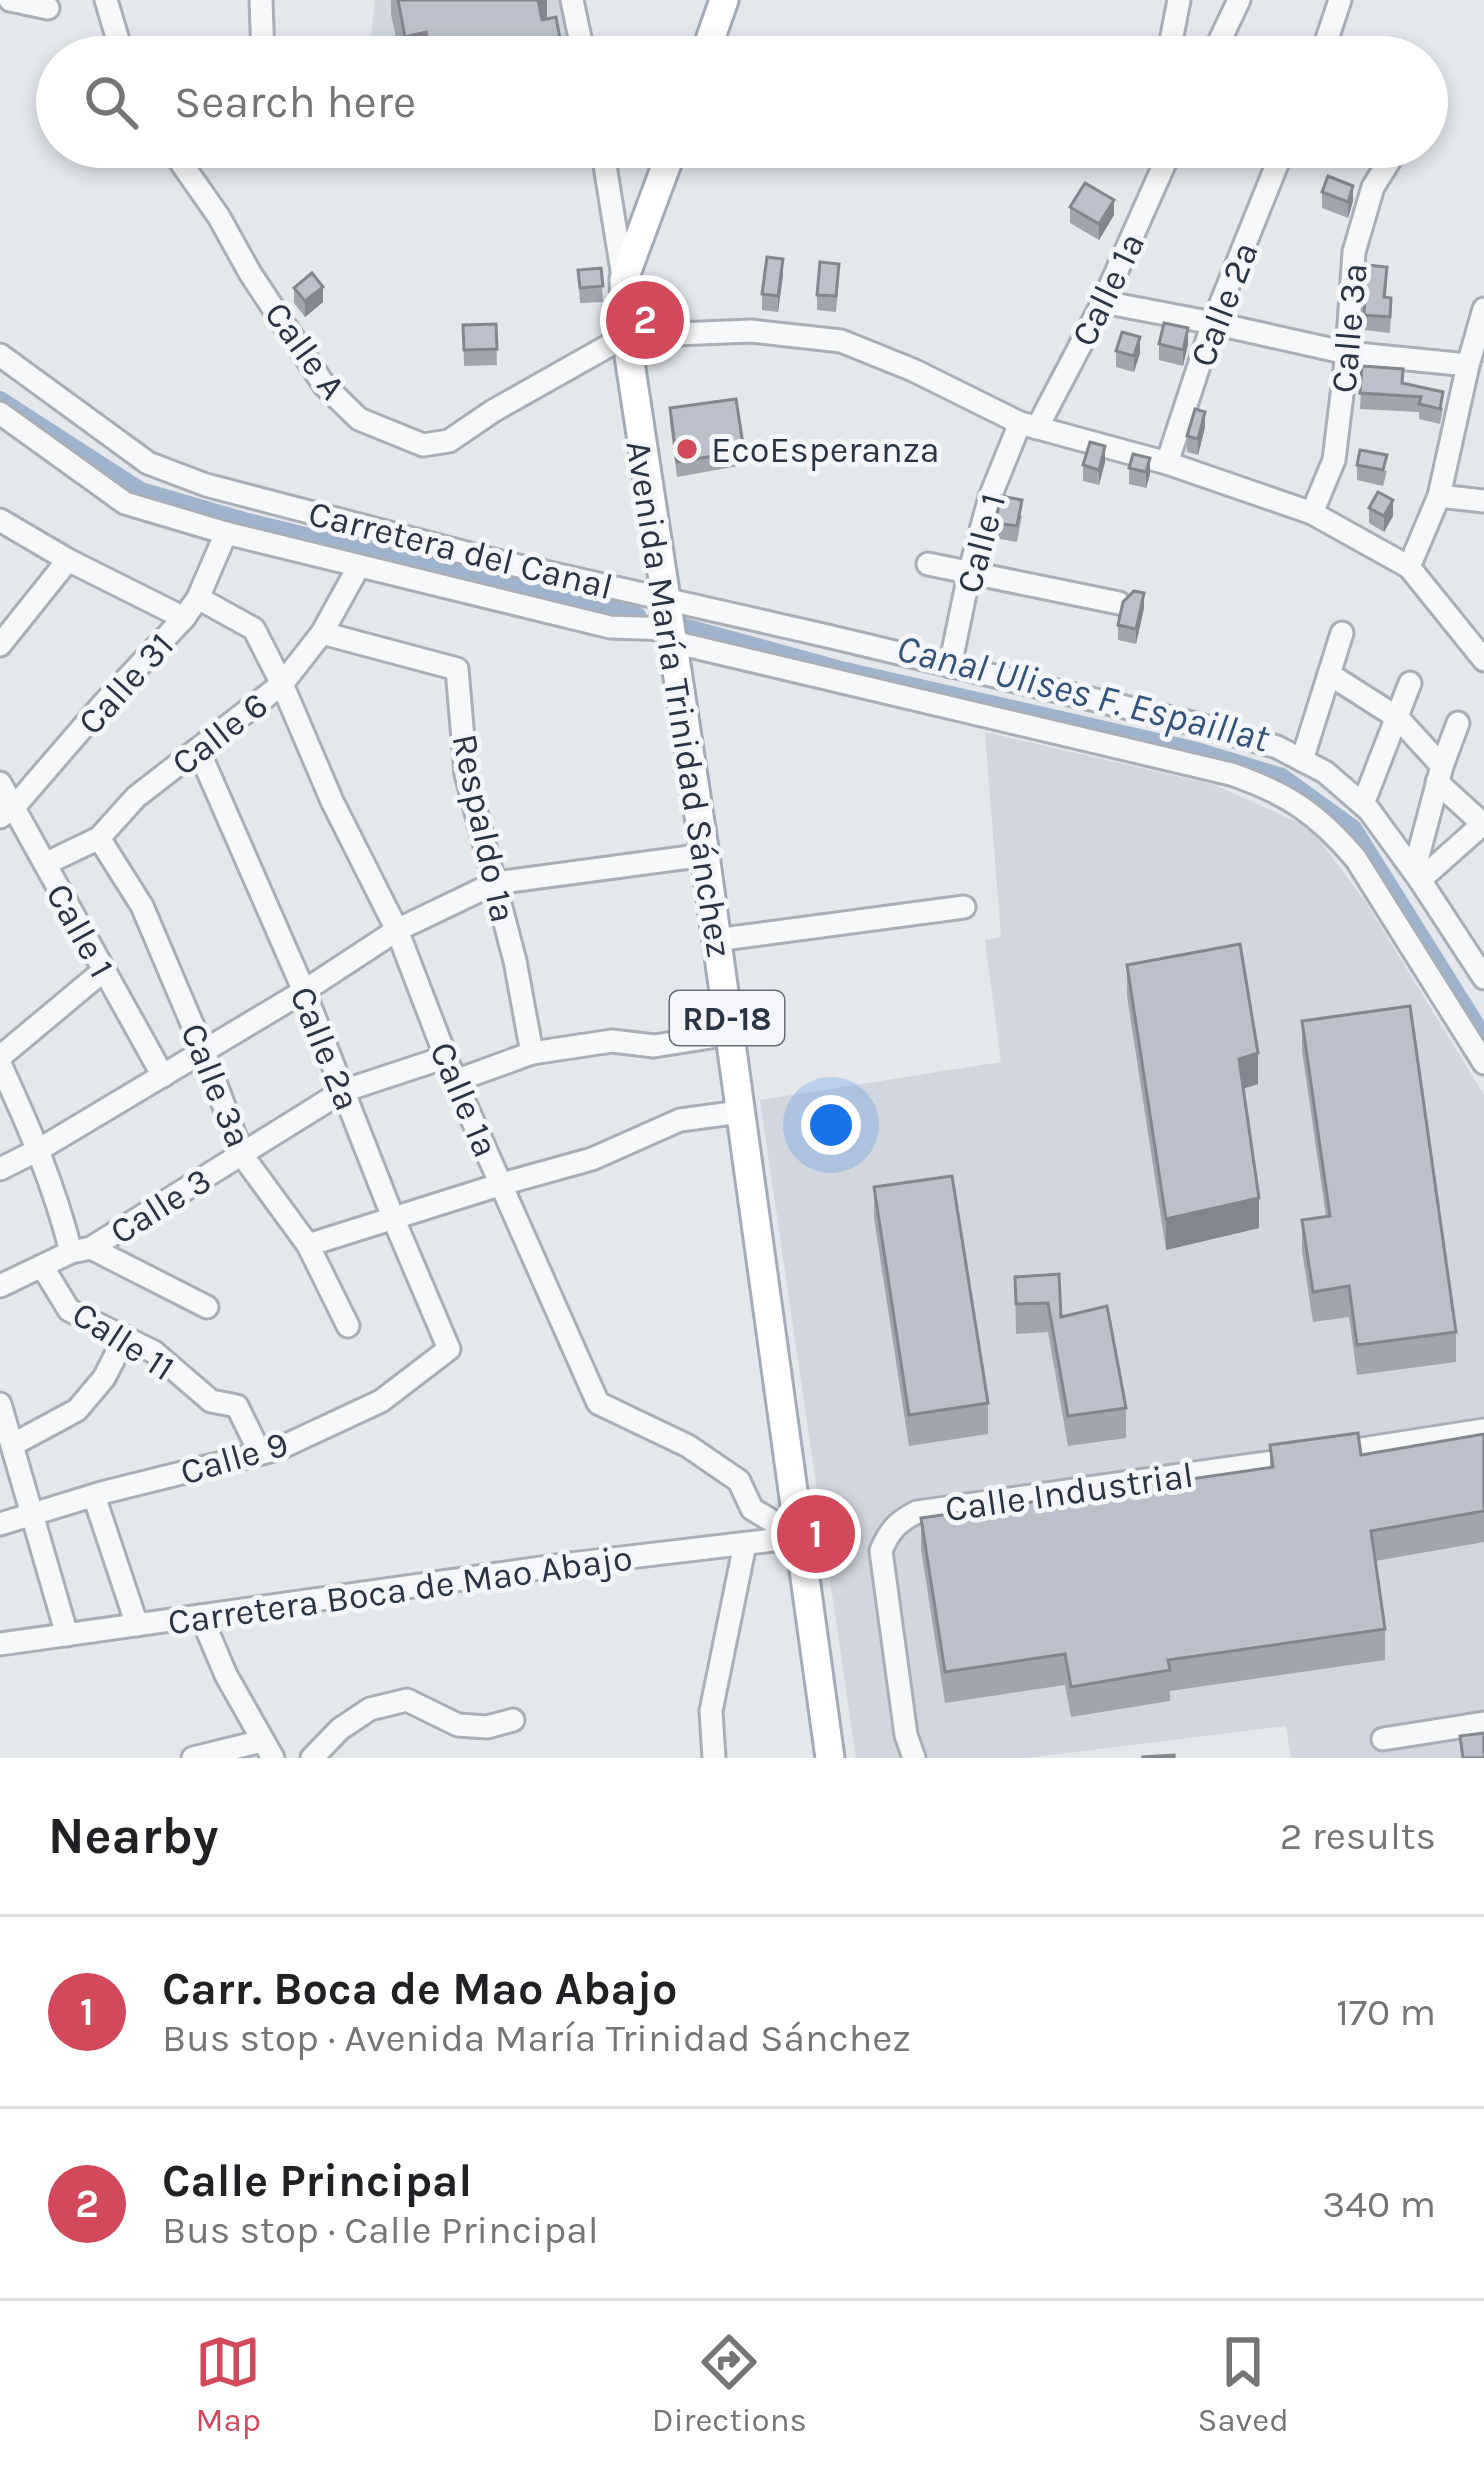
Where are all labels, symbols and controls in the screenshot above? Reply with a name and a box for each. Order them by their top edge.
search box [36,36,1448,168]
icon: search [78,69,144,135]
text: Search here [174,76,416,128]
street label: Calle 1ª [1063,226,1153,353]
street label: Calle 2ª [1181,236,1267,372]
street label: Calle 3ª [1322,261,1376,395]
pin: 2 [606,275,684,365]
street label: Calle A [256,294,354,407]
place label: EcoEsperanza [711,429,940,471]
marker: EcoEsperanza [674,436,700,462]
street label: Avenida María Trinidad Sánchez [617,438,741,961]
street label: Calle 1 [948,489,1014,597]
street label: Carretera del Canal [304,492,617,608]
street label: Calle 31 [69,624,182,743]
water label: Canal Ulises F. Espaillat [892,625,1274,762]
street label: Calle 6 [163,683,276,784]
street label: Respaldo 1ª [444,730,524,926]
street label: Calle 1 [37,876,123,985]
street label: Calle 2ª [281,980,369,1116]
road number: RD-18 [670,991,784,1045]
street label: Calle 3ª [172,1017,260,1154]
street label: Calle 1ª [421,1036,507,1163]
your location [801,1095,861,1155]
street label: Calle 3 [103,1159,218,1253]
street label: Calle 11 [65,1292,182,1389]
street label: Calle 9 [176,1423,293,1493]
street label: Calle Industrial [942,1454,1196,1530]
pin: 1 [777,1489,855,1579]
street label: Carretera Boca de Mao Abajo [165,1537,635,1643]
text: Nearby [48,1806,218,1866]
text: 2 results [1280,1813,1436,1859]
text: Carr. Boca de Mao Abajo [162,1963,677,2015]
text: 1 [80,1989,94,2035]
text: 170 m [1336,1989,1436,2035]
text: Bus stop · Avenida María Trinidad Sánchez [162,2015,911,2061]
text: Calle Principal [162,2155,472,2207]
text: 2 [75,2181,99,2227]
text: 340 m [1322,2181,1436,2227]
text: Bus stop · Calle Principal [162,2207,599,2253]
tab: Map [195,2329,261,2439]
tab: Directions [652,2329,807,2439]
tab: Saved [1198,2329,1289,2439]

